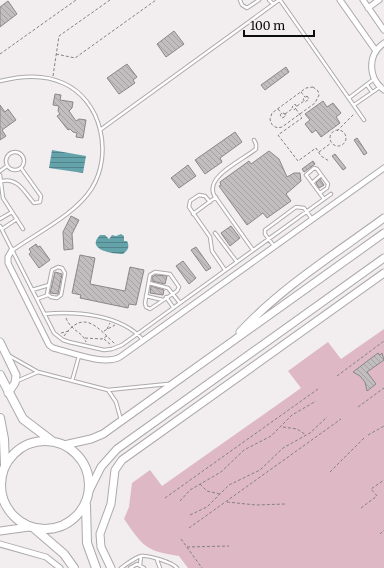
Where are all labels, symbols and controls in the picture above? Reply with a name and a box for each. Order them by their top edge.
scale bar [244,12,314,38]
text: 100 m [250,18,285,33]

